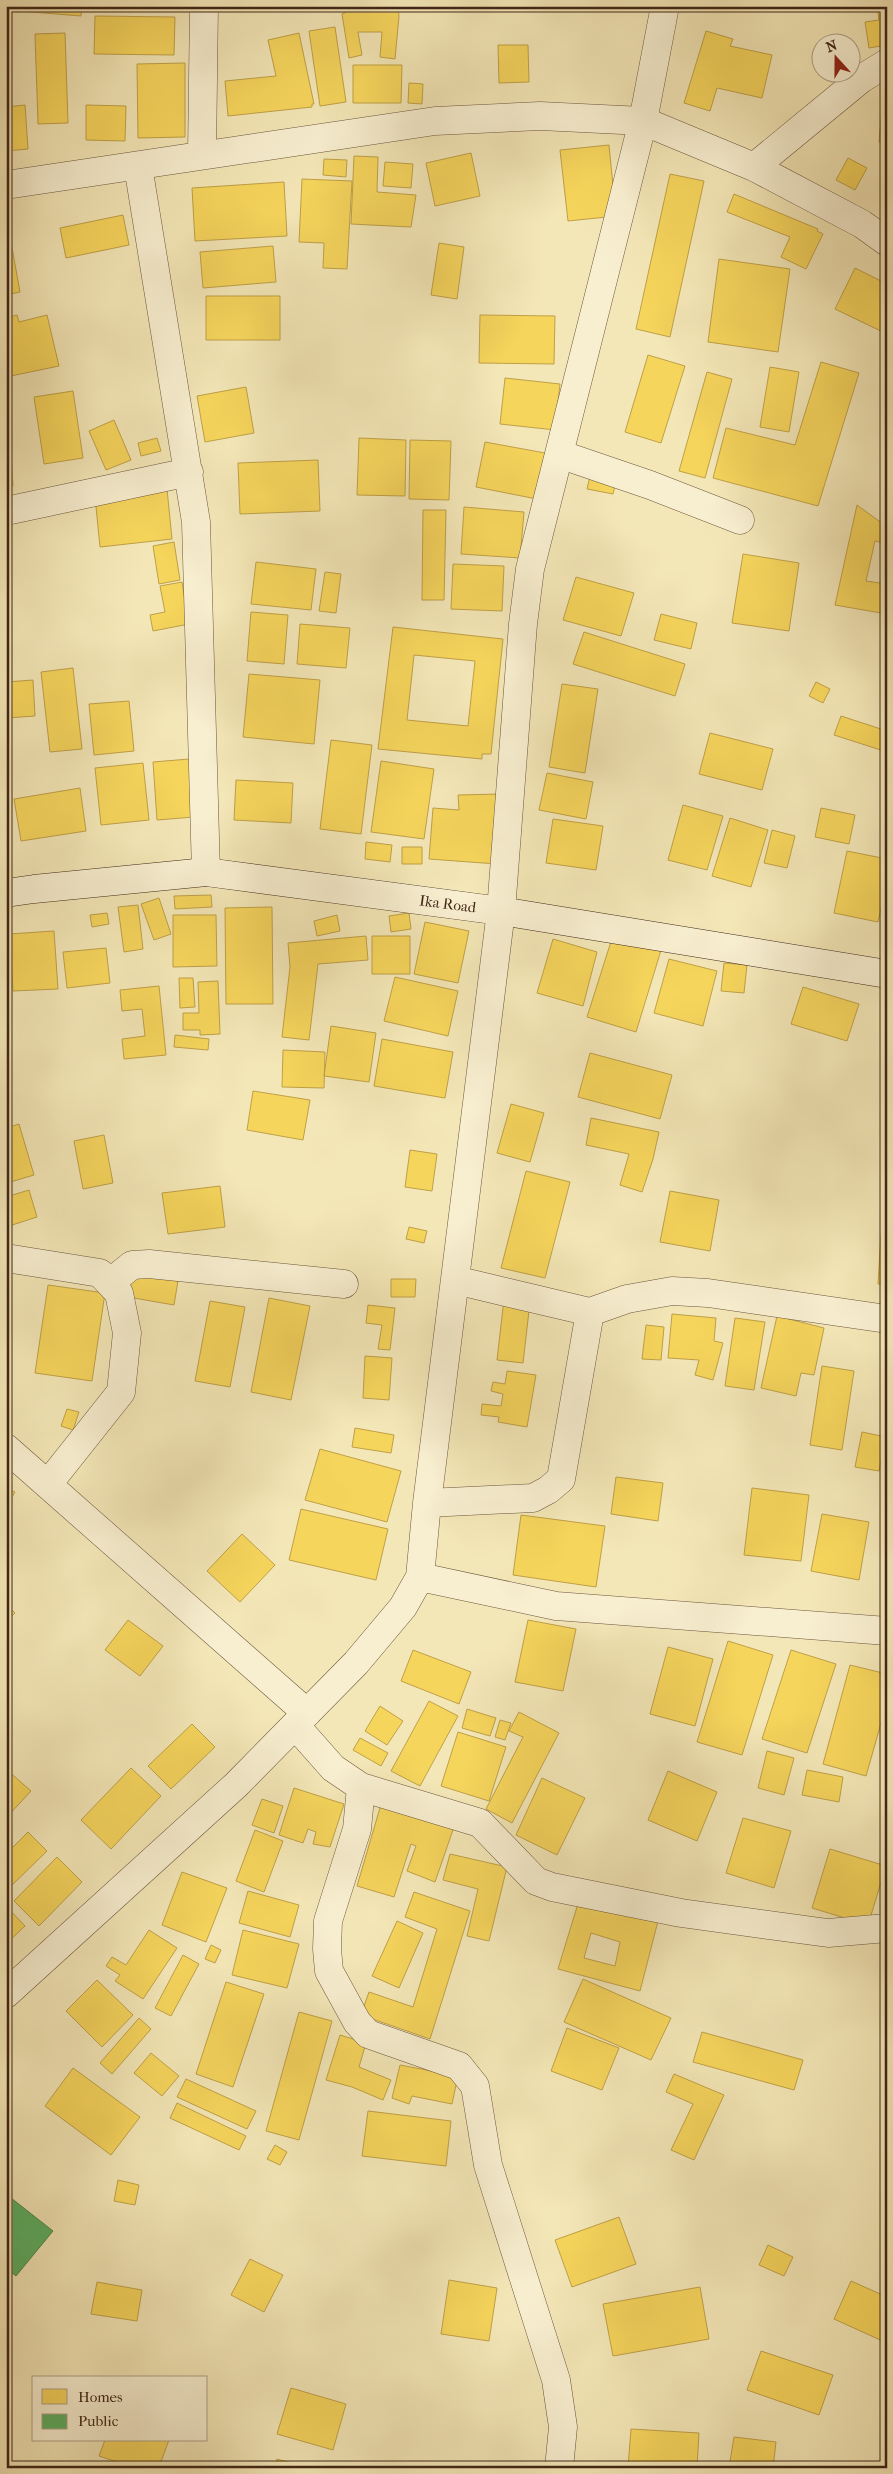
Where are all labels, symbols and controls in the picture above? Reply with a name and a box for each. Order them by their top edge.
north arrow [810,32,860,82]
text: N [824,36,840,56]
street label: Ika Road [418,891,478,917]
legend [32,2376,208,2442]
text: Homes [78,2388,123,2406]
text: Public [78,2412,119,2430]

